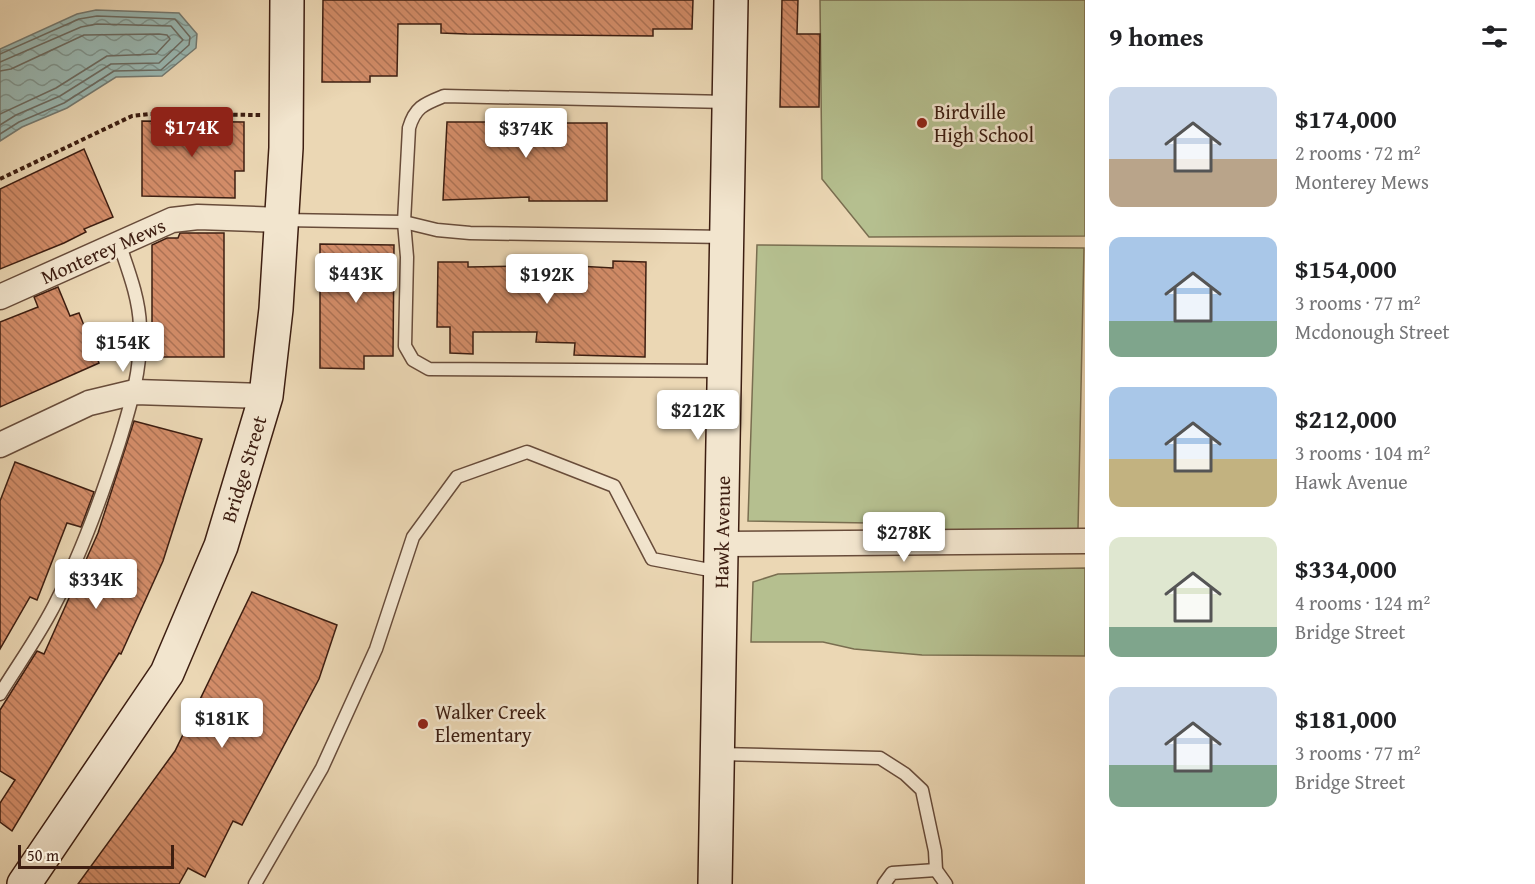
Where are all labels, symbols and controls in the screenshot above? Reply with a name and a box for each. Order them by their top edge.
text: 9 homes [1109,17,1204,56]
icon: filters [1478,20,1511,53]
place label: Birdville High School [934,97,1034,149]
text: $174,000 [1295,99,1397,138]
pin: $174K [150,107,234,158]
pin: $374K [484,108,568,159]
icon: home [1157,111,1229,183]
text: $174K [165,112,219,141]
text: $374K [499,113,553,142]
marker: Birdville High School [915,116,929,130]
text: 2 rooms · 72 m² [1295,138,1421,167]
text: Monterey Mews [1295,167,1429,196]
street label: Monterey Mews [36,210,170,291]
text: $154,000 [1295,249,1397,288]
pin: $443K [314,253,398,304]
pin: $192K [505,254,589,305]
text: $443K [329,258,383,287]
text: $192K [520,259,574,288]
icon: home [1157,261,1229,333]
text: 3 rooms · 77 m² [1295,288,1421,317]
text: Mcdonough Street [1295,317,1450,346]
pin: $154K [81,322,165,373]
text: $154K [96,327,150,356]
pin: $212K [656,390,740,441]
text: $212K [671,395,725,424]
text: $212,000 [1295,399,1397,438]
icon: home [1157,411,1229,483]
street label: Bridge Street [214,412,274,526]
text: 3 rooms · 104 m² [1295,438,1430,467]
text: Hawk Avenue [1295,467,1408,496]
street label: Hawk Avenue [706,475,737,589]
pin: $278K [862,512,946,563]
text: $278K [877,517,931,546]
text: $334,000 [1295,549,1397,588]
pin: $334K [54,559,138,610]
icon: home [1157,561,1229,633]
text: $334K [69,564,123,593]
text: 4 rooms · 124 m² [1295,588,1430,617]
text: Bridge Street [1295,617,1405,646]
place label: Walker Creek Elementary [435,697,547,749]
pin: $181K [180,698,264,749]
text: $181,000 [1295,699,1397,738]
text: $181K [195,703,249,732]
icon: home [1157,711,1229,783]
marker: Walker Creek Elementary [416,717,430,731]
text: 3 rooms · 77 m² [1295,738,1421,767]
text: Bridge Street [1295,767,1405,796]
scale bar [18,842,174,870]
text: 50 m [27,843,59,867]

